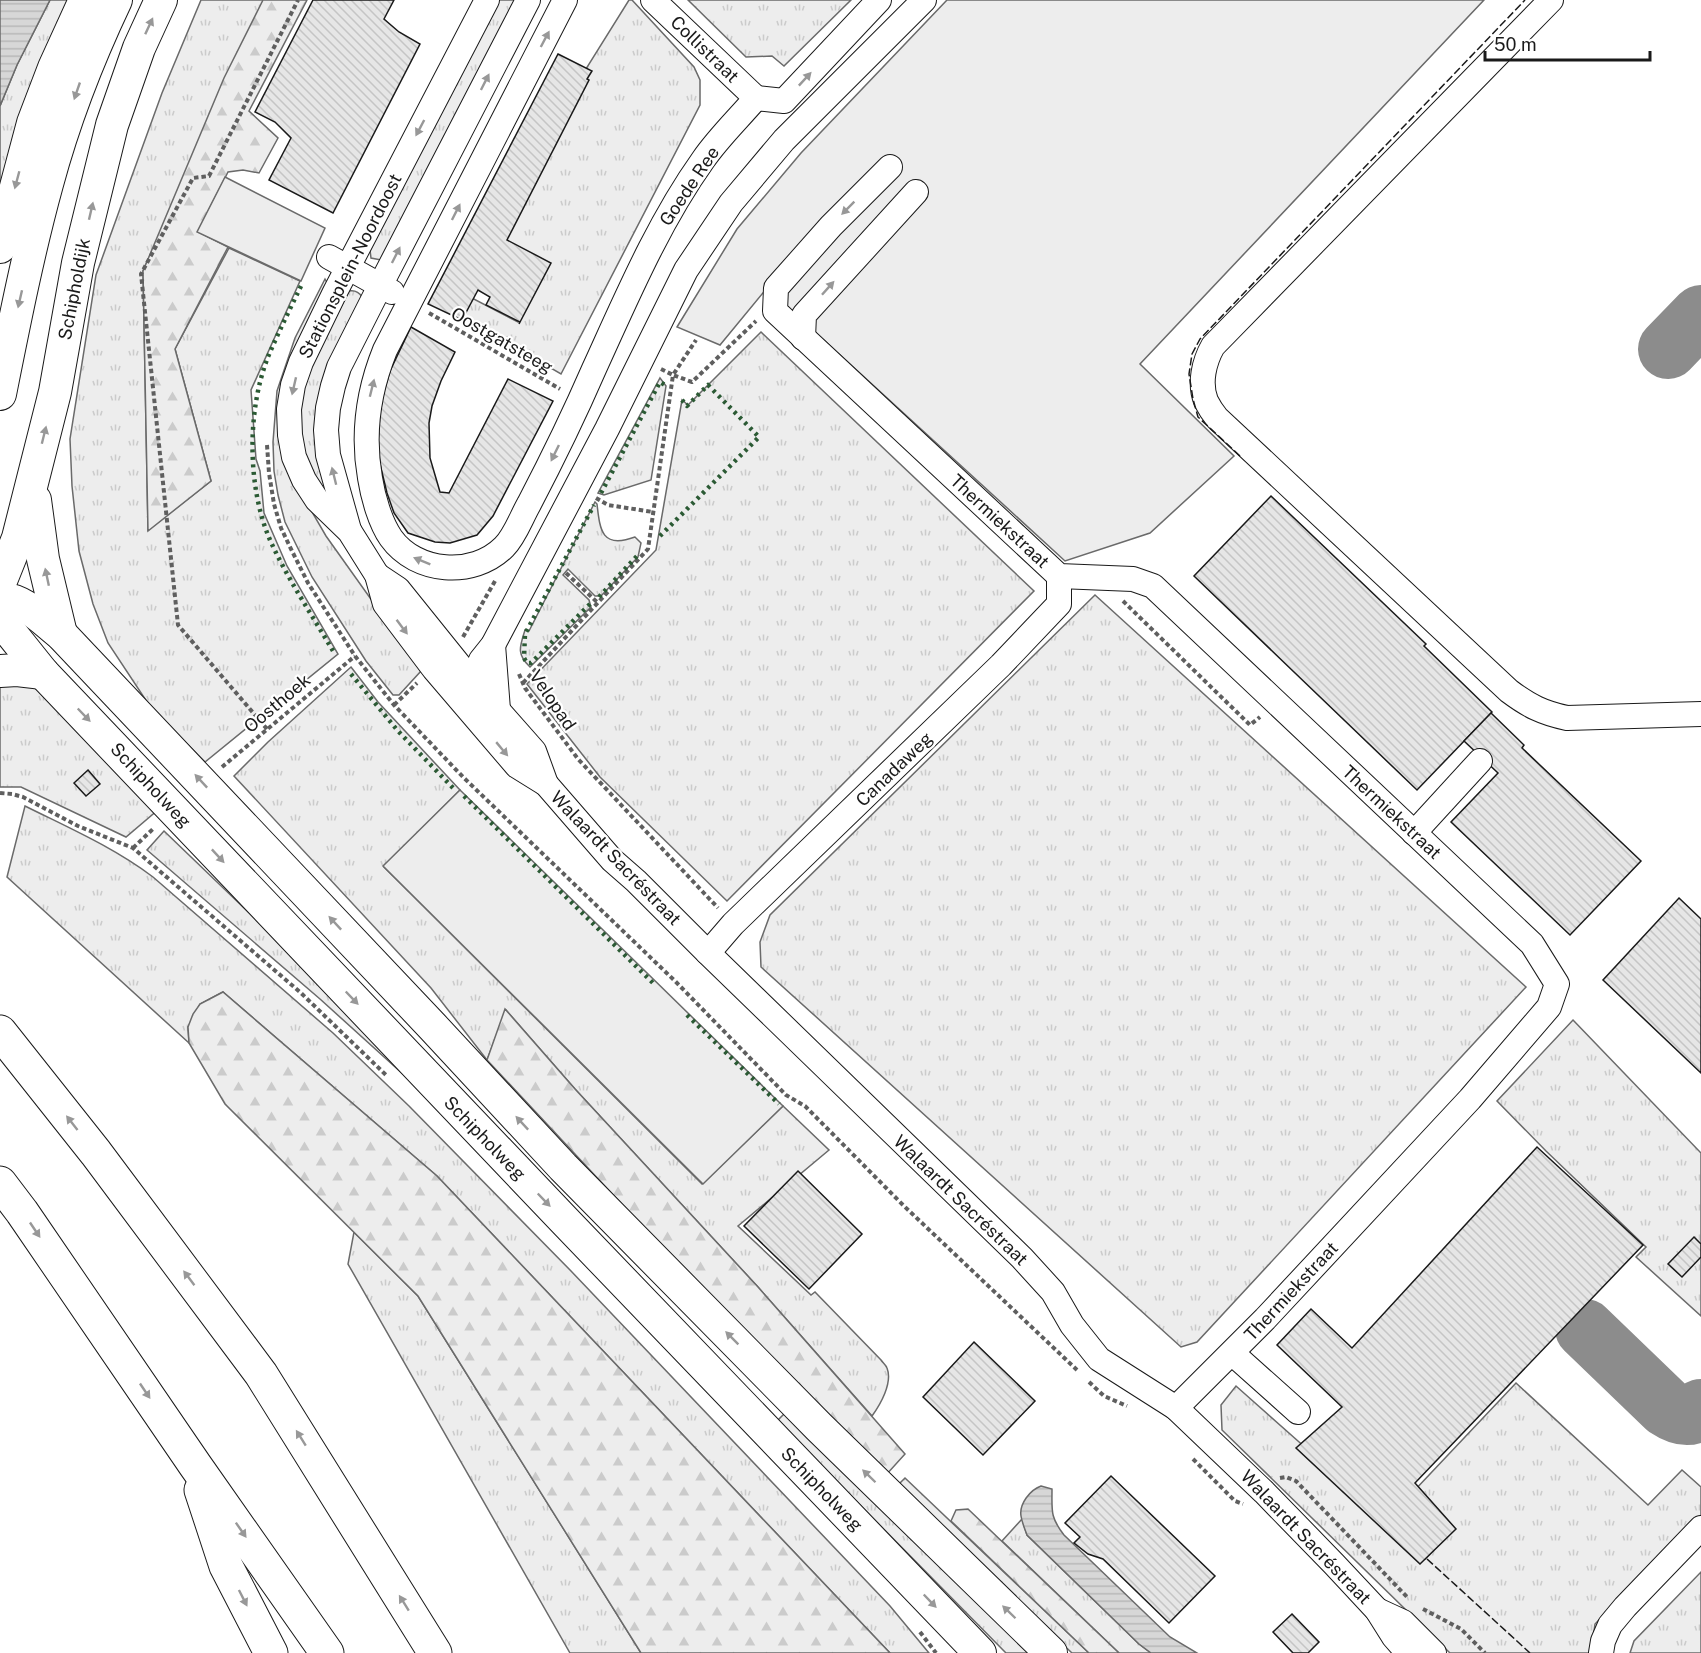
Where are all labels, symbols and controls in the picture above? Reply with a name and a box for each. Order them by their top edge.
street label: Collistraat [667,11,743,87]
one-way arrow [144,17,153,34]
scale bar [1485,24,1650,62]
one-way arrow [540,30,550,47]
text: 50 m [1494,34,1537,55]
one-way arrow [798,71,812,86]
one-way arrow [480,73,490,91]
one-way arrow [72,82,82,100]
one-way arrow [415,120,425,137]
street label: Goede Ree [655,142,723,230]
street label: Stationsplein-Noordoost [294,170,406,362]
one-way arrow [12,171,21,189]
one-way arrow [842,201,856,215]
one-way arrow [86,202,96,221]
one-way arrow [451,204,461,221]
street label: Schipholdijk [54,236,94,342]
one-way arrow [391,246,401,263]
one-way arrow [821,281,834,296]
one-way arrow [14,290,24,309]
street label: Oostgatsteeg [447,302,557,378]
one-way arrow [288,377,298,396]
one-way arrow [368,378,378,397]
one-way arrow [40,426,50,444]
one-way arrow [550,445,560,462]
one-way arrow [328,467,338,485]
street label: Thermiekstraat [946,470,1054,572]
one-way arrow [413,556,431,566]
one-way arrow [42,568,51,587]
one-way arrow [395,619,407,634]
street label: Velopad [525,666,581,734]
street label: Oosthoek [240,669,314,737]
one-way arrow [77,707,91,722]
street label: Canadaweg [851,727,937,811]
street label: Schipholweg [106,738,196,832]
one-way arrow [495,741,508,756]
street label: Thermiekstraat [1338,761,1446,863]
one-way arrow [194,774,208,789]
street label: Walaardt Sacréstraat [547,787,685,929]
one-way arrow [211,849,225,864]
one-way arrow [329,916,342,931]
one-way arrow [345,991,359,1006]
street label: Schipholweg [440,1092,530,1184]
one-way arrow [65,1115,78,1131]
one-way arrow [516,1116,529,1131]
street label: Walaardt Sacréstraat [890,1131,1032,1269]
one-way arrow [537,1193,551,1207]
one-way arrow [29,1222,40,1238]
street label: Thermiekstraat [1240,1237,1342,1345]
one-way arrow [184,1271,196,1286]
one-way arrow [725,1331,739,1345]
one-way arrow [139,1383,150,1399]
one-way arrow [296,1430,307,1446]
street label: Schipholweg [777,1443,867,1535]
street label: Walaardt Sacréstraat [1237,1466,1375,1608]
one-way arrow [863,1469,877,1483]
one-way arrow [235,1521,247,1537]
one-way arrow [238,1590,247,1607]
one-way arrow [923,1594,937,1609]
one-way arrow [399,1595,410,1612]
one-way arrow [1001,1605,1016,1619]

